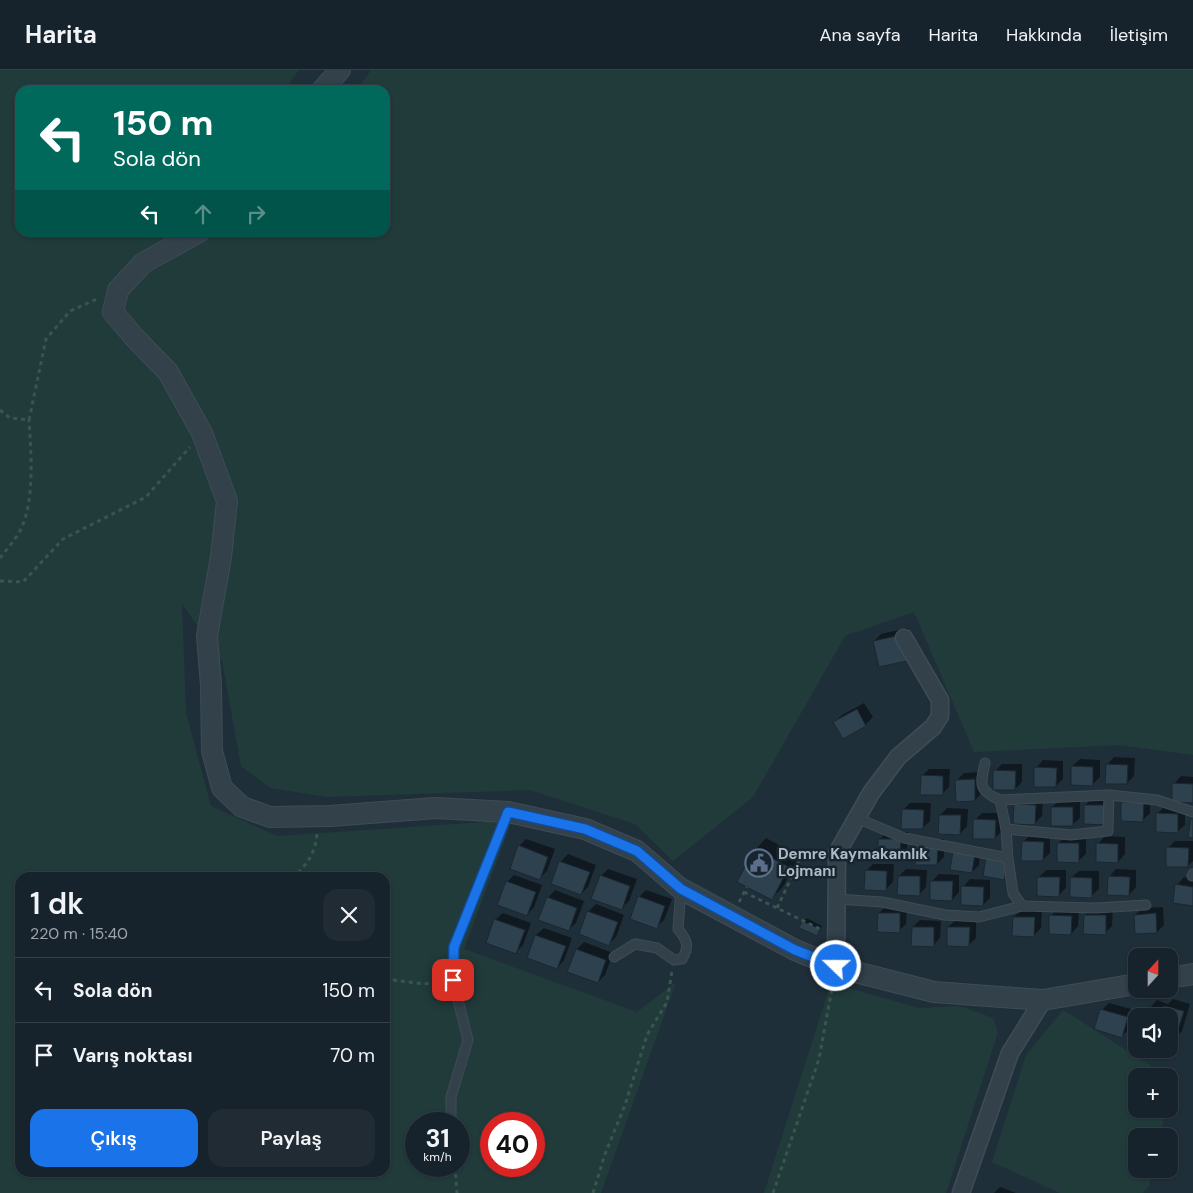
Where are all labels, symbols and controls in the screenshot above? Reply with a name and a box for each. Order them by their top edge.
text: Harita [25,19,97,50]
text: Ana sayfa [820,23,900,47]
text: Harita [928,23,978,47]
text: Hakkında [1006,23,1082,47]
text: İletişim [1110,23,1168,47]
text: 150 m [113,100,213,146]
icon: left [30,105,95,170]
text: Sola dön [113,144,201,173]
icon: left [136,200,164,228]
icon: ahead [189,200,217,228]
icon: right [242,200,270,228]
place label: Demre Kaymakamlık Lojmanı [778,844,928,881]
public building icon: Demre Kaymakamlık Lojmanı [744,848,774,878]
text: 1 dk [30,884,84,923]
button: close [323,889,375,941]
text: 220 m · 15:40 [30,923,128,944]
position arrow [809,939,861,991]
north arrow [1128,948,1178,998]
map controls [1128,948,1178,1178]
pin [432,959,474,1001]
icon: arrive [439,966,467,994]
icon: left [30,976,58,1004]
text: Sola dön [73,978,153,1003]
text: 150 m [323,978,375,1003]
button: sound [1128,1008,1178,1058]
icon: arrive [30,1041,58,1069]
text: Varış noktası [73,1043,193,1068]
text: 70 m [330,1043,375,1068]
button: + [1128,1068,1178,1118]
button: Çıkış [30,1109,198,1167]
button: Paylaş [208,1109,375,1167]
speed limit sign: 40 [480,1112,545,1177]
text: 31 [425,1122,449,1155]
button: − [1128,1128,1178,1178]
text: km/h [423,1149,452,1165]

